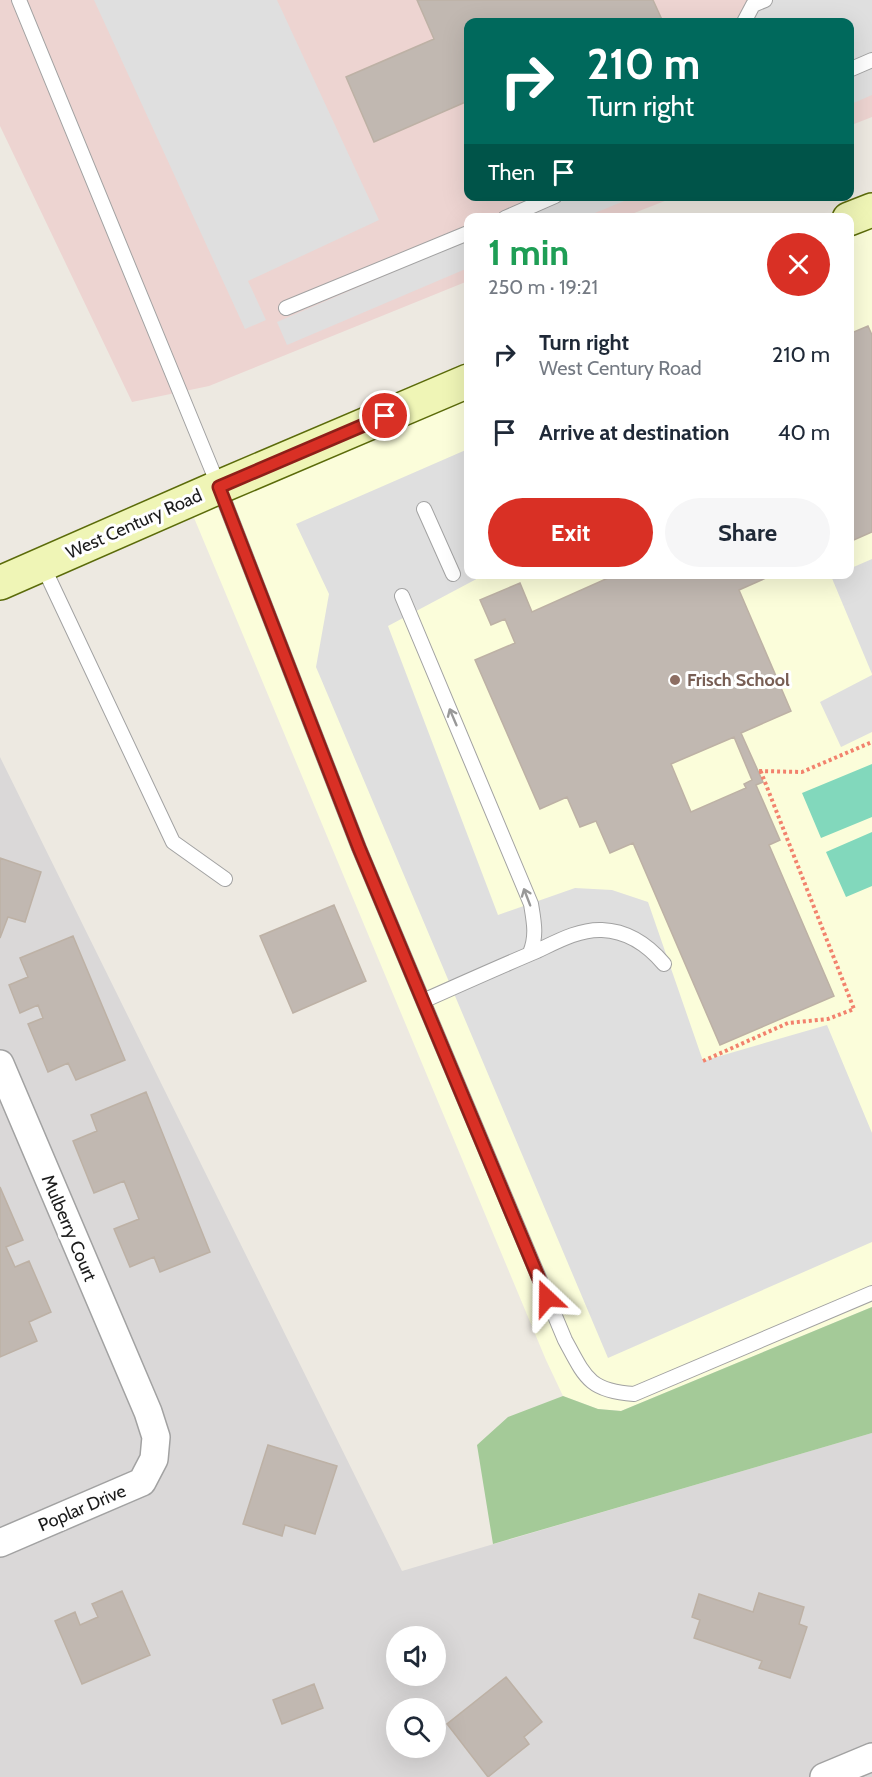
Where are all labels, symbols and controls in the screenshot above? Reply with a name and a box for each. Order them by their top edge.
text: 210 m [587,38,700,90]
icon: right [488,42,566,120]
text: Turn right [587,90,694,123]
icon: arrive [547,156,580,189]
text: Then [488,159,535,186]
text: 1 min [488,230,569,274]
button: close [767,233,830,296]
text: 250 m · 19:21 [488,275,598,299]
text: Turn right [539,329,629,356]
icon: right [488,338,521,371]
text: 210 m [772,341,830,368]
text: West Century Road [539,356,702,380]
pin [359,390,410,441]
icon: arrive [368,399,401,432]
icon: arrive [488,416,521,449]
text: Arrive at destination [539,419,729,446]
text: 40 m [778,419,830,446]
street label: West Century Road [63,484,205,564]
button: Exit [488,498,653,567]
button: Share [665,498,830,567]
place label: Frisch School [687,669,790,691]
marker: Frisch School [668,673,682,687]
one-way arrow [447,708,458,726]
one-way arrow [521,888,532,907]
street label: Mulberry Court [37,1171,101,1285]
position arrow [515,1266,579,1330]
street label: Poplar Drive [35,1480,129,1536]
map controls [386,1626,446,1758]
button: sound [386,1626,446,1686]
button: search [386,1698,446,1758]

